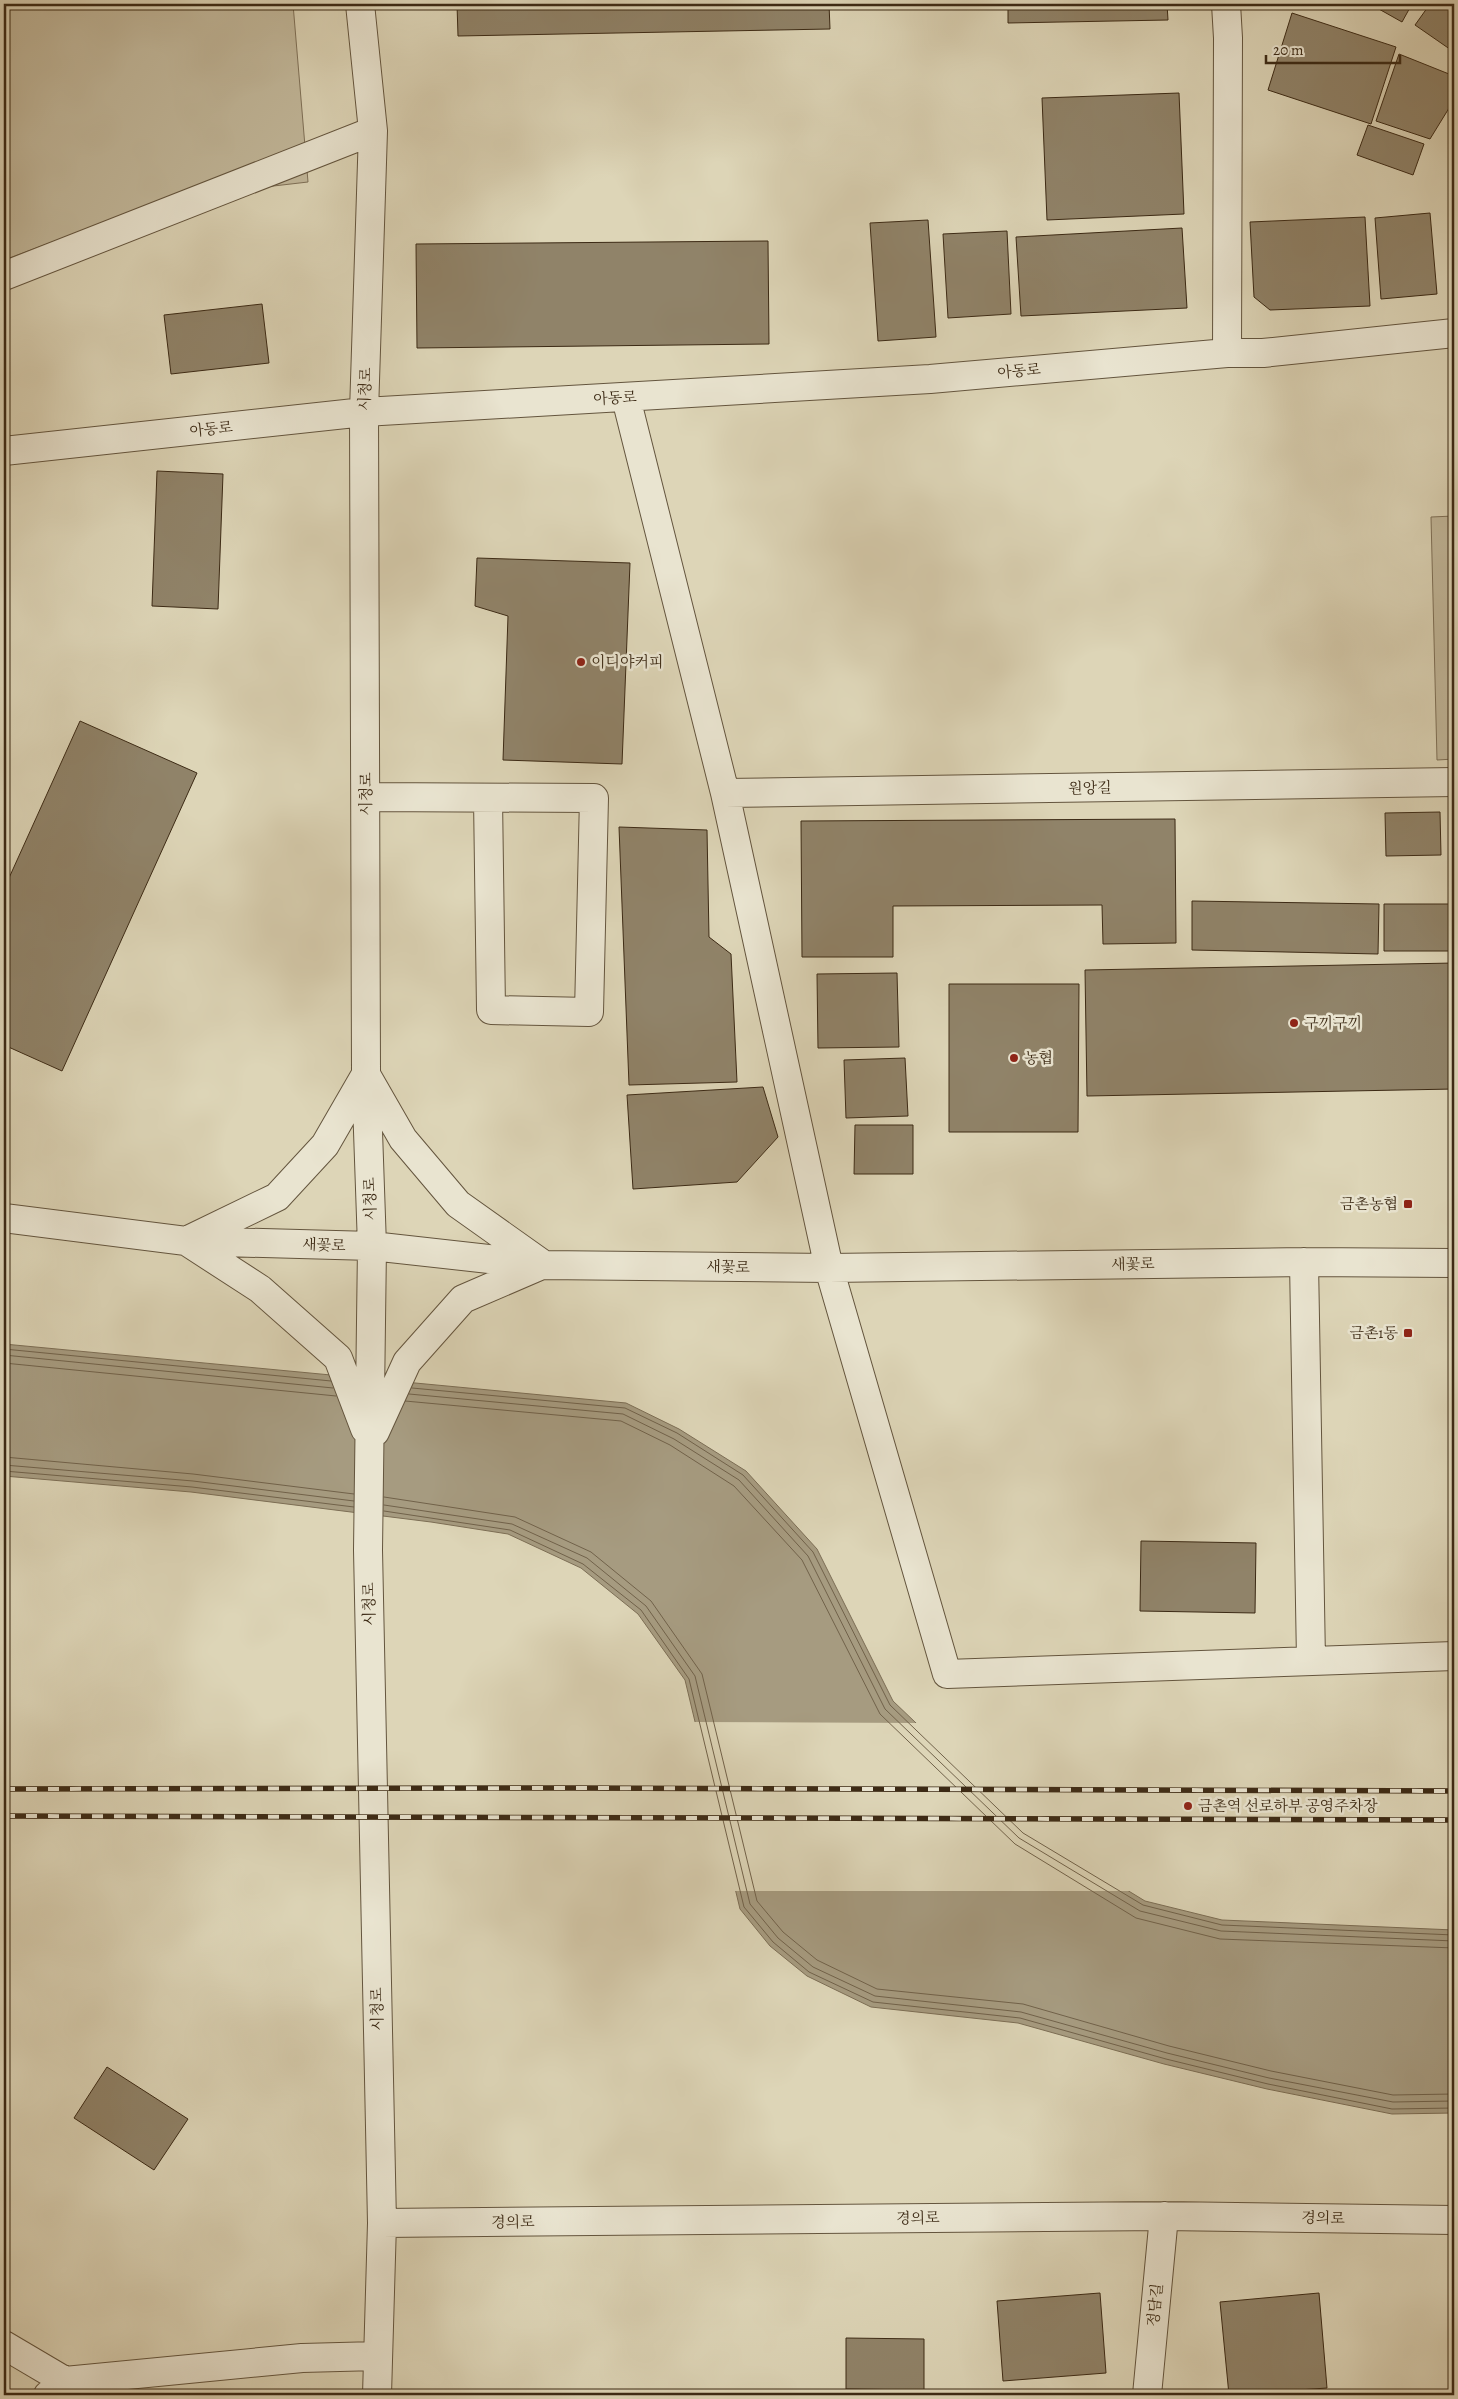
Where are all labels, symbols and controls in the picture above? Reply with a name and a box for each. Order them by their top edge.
scale bar [1266,32,1399,64]
text: 20 m [1273,40,1304,60]
street label: 아동로 [996,359,1042,383]
street label: 시청로 [354,366,376,411]
street label: 아동로 [593,387,638,409]
street label: 아동로 [188,417,234,441]
place label: 이디야커피 [591,652,663,672]
marker: 이디야커피 [575,656,587,668]
street label: 시청로 [356,772,376,816]
street label: 원앙길 [1068,778,1112,798]
place label: 구끼구끼 [1304,1013,1362,1033]
marker: 구끼구끼 [1288,1017,1300,1029]
place label: 농협 [1024,1048,1053,1068]
marker: 농협 [1008,1052,1020,1064]
street label: 시청로 [359,1176,381,1221]
place label: 금촌농협 [1340,1194,1398,1214]
marker: 금촌농협 [1402,1198,1414,1210]
street label: 새꽃로 [302,1234,347,1256]
street label: 새꽃로 [1111,1254,1155,1274]
street label: 새꽃로 [706,1257,750,1277]
place label: 금촌1동 [1349,1323,1399,1343]
marker: 금촌1동 [1402,1327,1414,1339]
street label: 시청로 [359,1582,379,1626]
place label: 금촌역 선로하부 공영주차장 [1198,1796,1378,1816]
marker: 금촌역 선로하부 공영주차장 [1182,1800,1194,1812]
street label: 시청로 [367,1987,387,2031]
street label: 경의로 [896,2208,940,2228]
street label: 경의로 [1301,2208,1345,2228]
street label: 경의로 [491,2212,535,2232]
street label: 정담길 [1143,2282,1167,2328]

